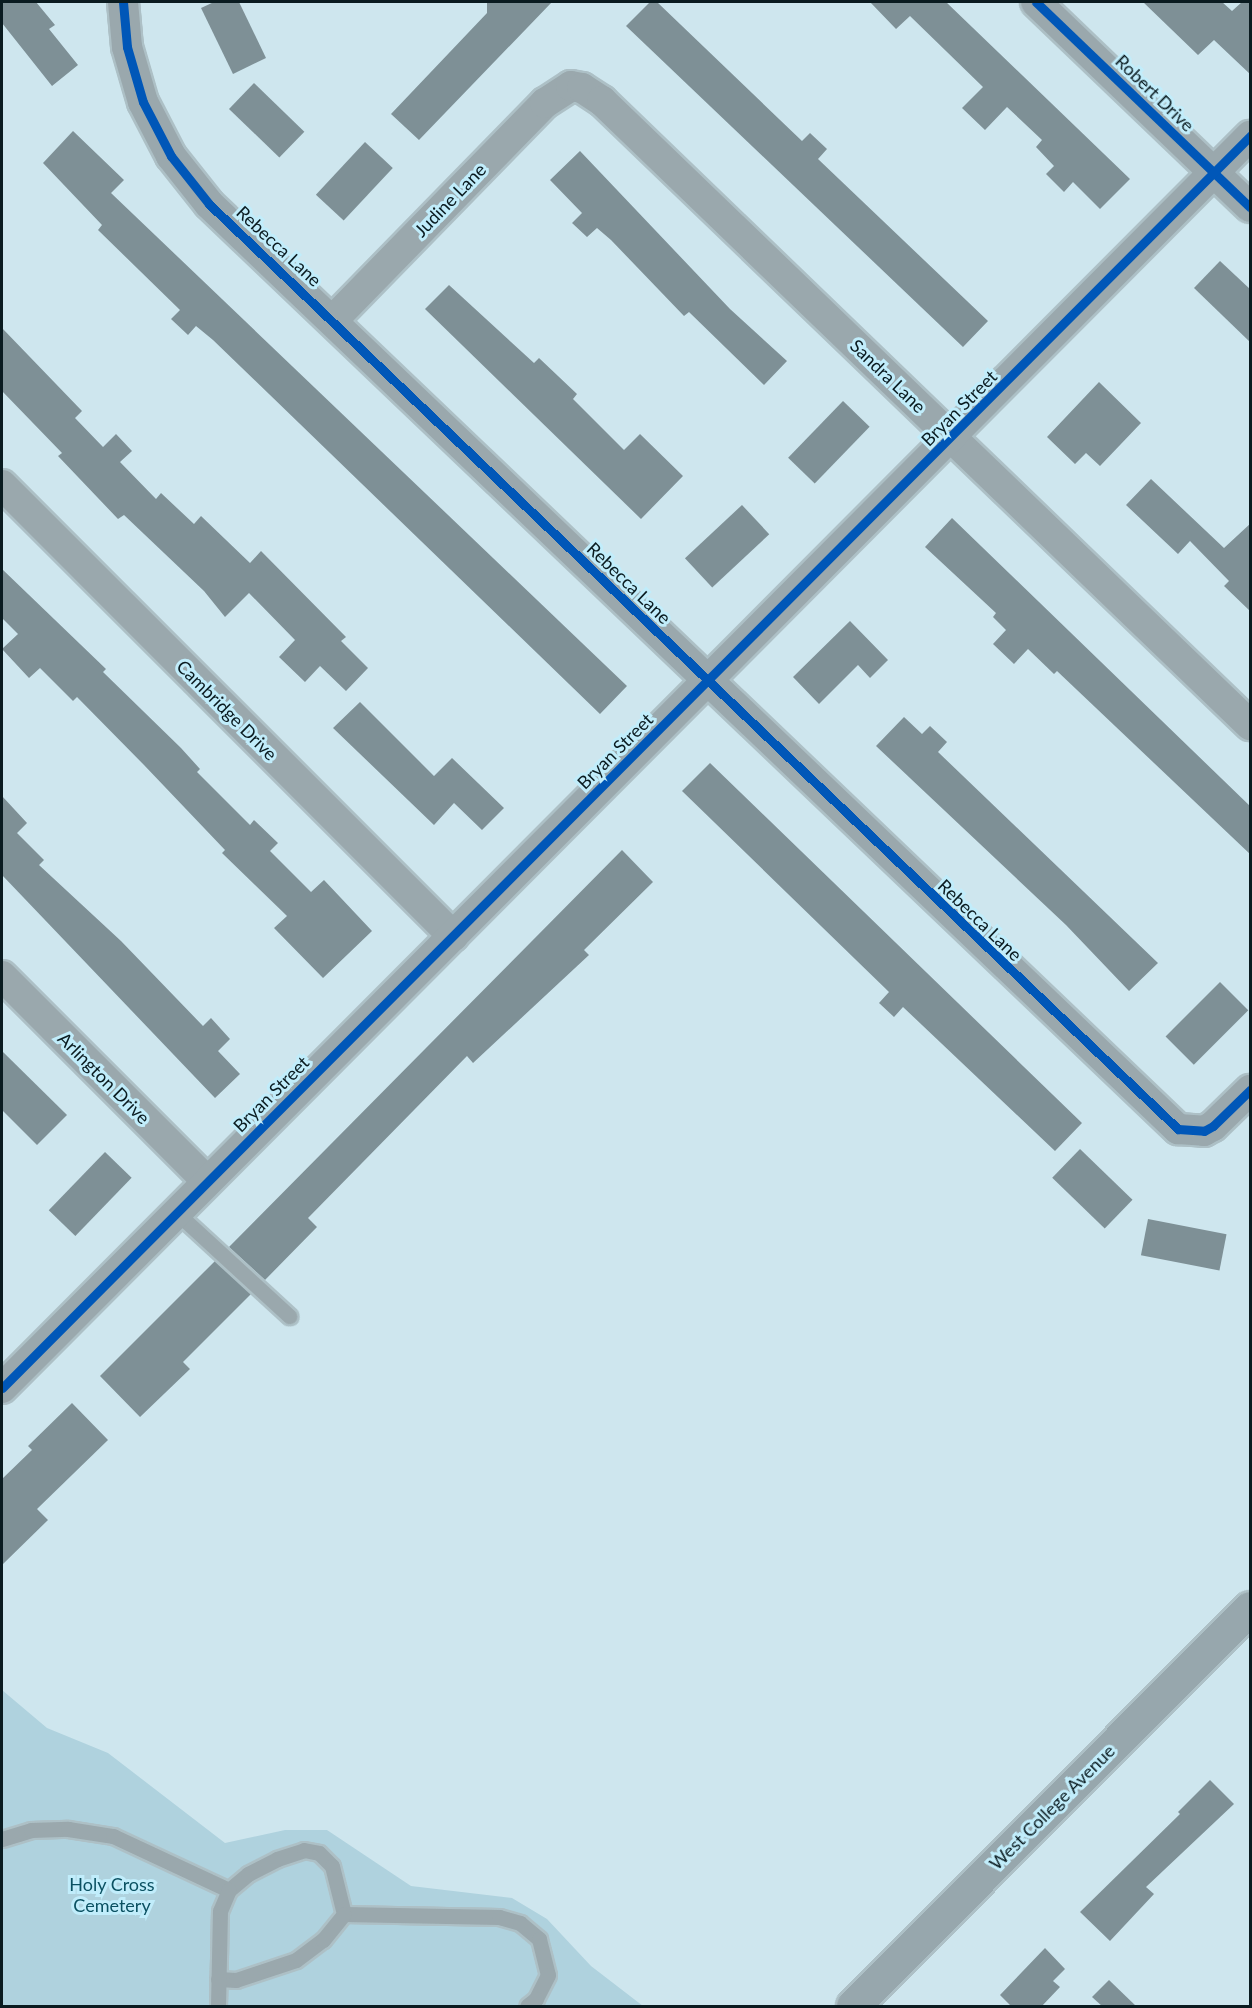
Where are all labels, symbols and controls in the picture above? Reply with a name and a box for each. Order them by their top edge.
street label: Robert Drive [1111,50,1199,136]
street label: Judine Lane [410,159,490,241]
street label: Rebecca Lane [232,201,326,291]
street label: Sandra Lane [846,335,930,417]
street label: Bryan Street [917,366,1001,450]
street label: Rebecca Lane [583,538,675,628]
street label: Cambridge Drive [172,655,282,765]
street label: Bryan Street [573,709,657,793]
street label: Rebecca Lane [934,875,1026,965]
street label: Arlington Drive [54,1028,154,1128]
street label: Bryan Street [229,1052,313,1136]
street label: West College Avenue [985,1740,1119,1874]
park label: Holy Cross Cemetery [69,1874,155,1916]

